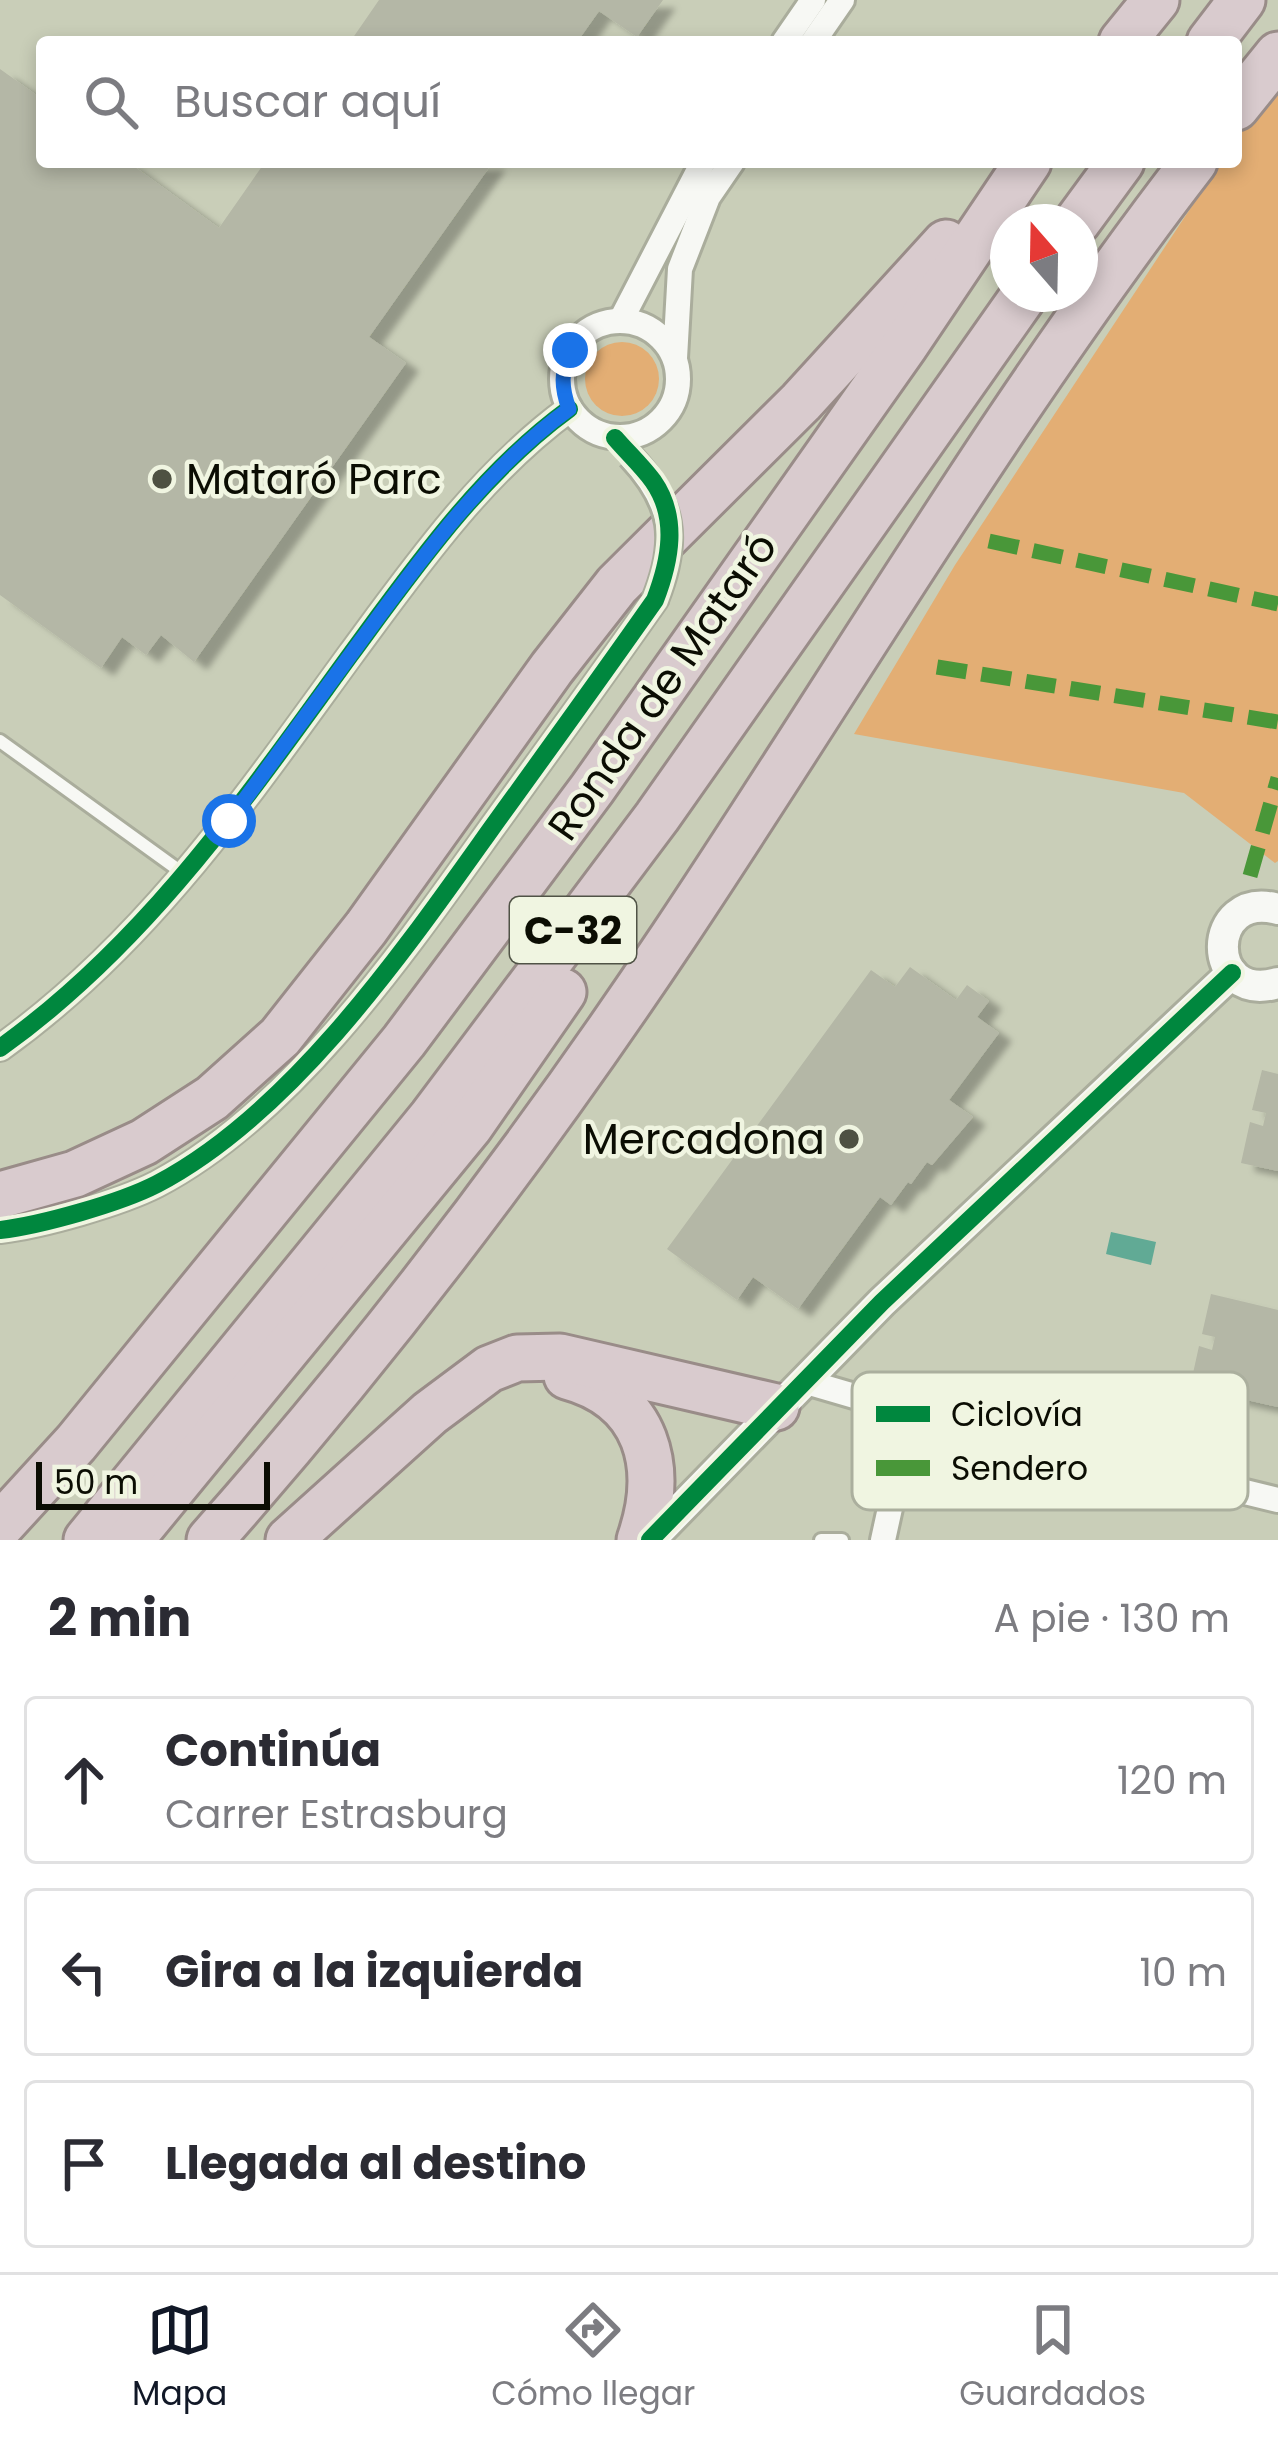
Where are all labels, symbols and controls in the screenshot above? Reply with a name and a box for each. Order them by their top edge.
search box [36,36,1242,168]
icon: search [78,69,144,135]
text: Buscar aquí [174,70,441,133]
north arrow [990,204,1098,312]
route end [543,323,597,377]
place label: Mataró Parc [186,450,442,509]
marker: Mataró Parc [149,466,175,492]
street label: Ronda de Mataró [534,520,791,852]
route start [202,794,256,848]
road number: C-32 [510,897,636,963]
place label: Mercadona [583,1110,825,1169]
marker: Mercadona [836,1126,862,1152]
legend [852,1372,1248,1510]
text: Ciclovía [951,1391,1083,1438]
text: Sendero [951,1445,1088,1492]
scale bar [36,1456,270,1509]
text: 50 m [54,1459,138,1506]
text: 2 min [48,1582,191,1654]
text: A pie · 130 m [994,1591,1230,1646]
text: Continúa [165,1719,381,1782]
icon: ahead [51,1747,117,1813]
text: 120 m [1117,1753,1227,1808]
text: Carrer Estrasburg [165,1787,508,1842]
icon: left [51,1939,117,2005]
text: Gira a la izquierda [165,1940,583,2003]
text: 10 m [1139,1945,1227,2000]
icon: arrive [51,2131,117,2197]
text: Llegada al destino [165,2132,587,2195]
tab: Mapa [132,2297,227,2419]
tab: Cómo llegar [491,2297,695,2419]
tab: Guardados [959,2297,1146,2419]

